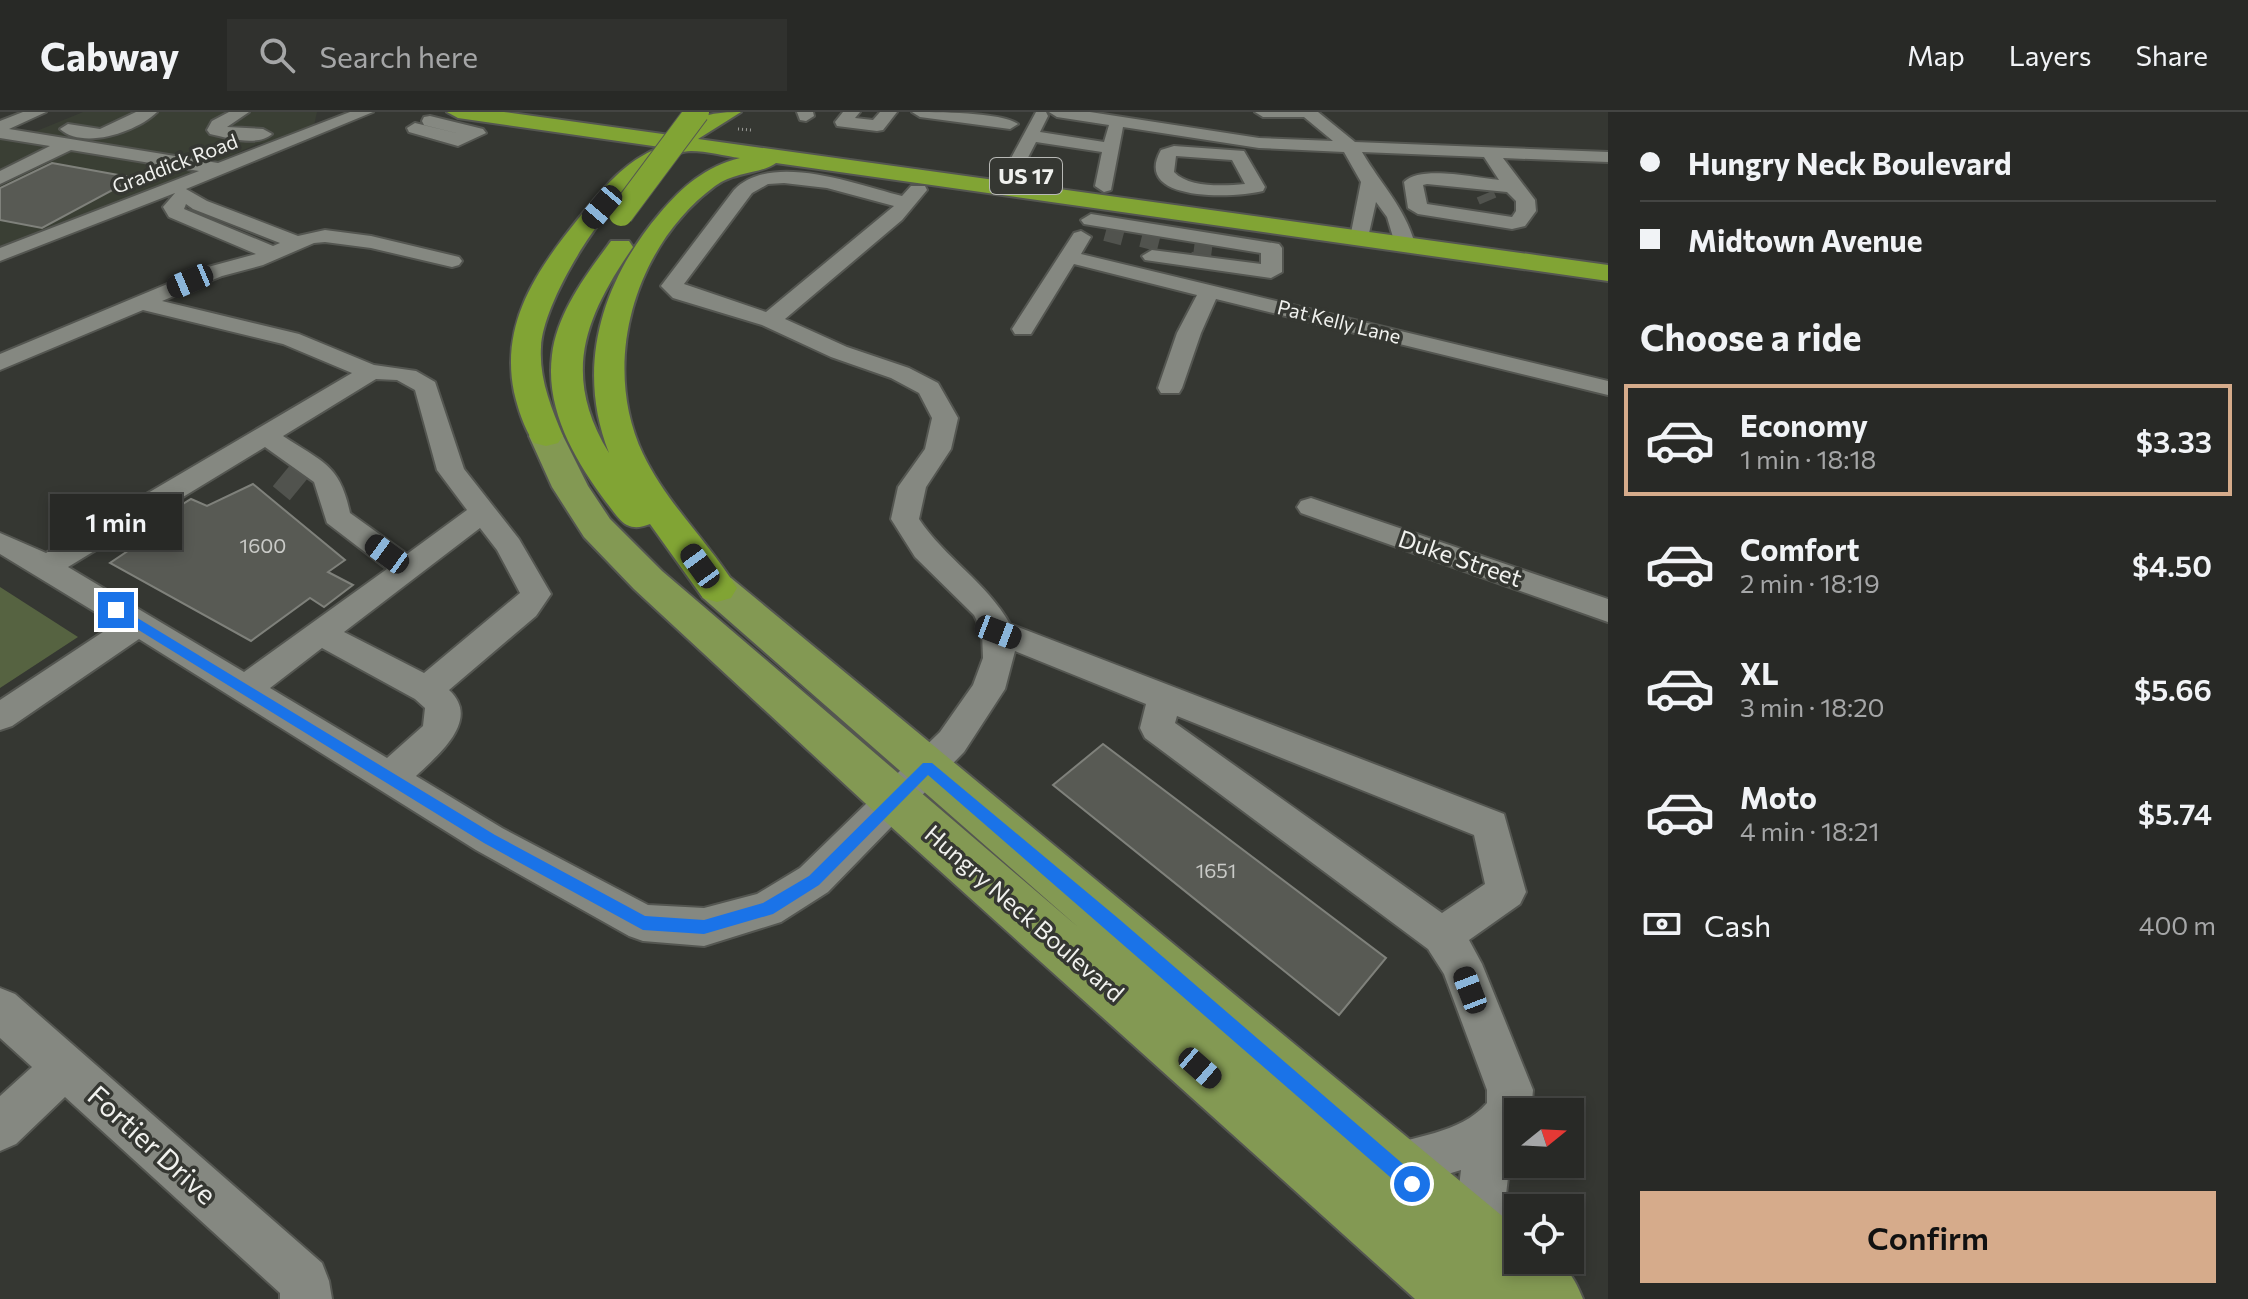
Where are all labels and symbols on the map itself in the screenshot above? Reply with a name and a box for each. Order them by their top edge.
street label: Graddick Road [109,128,241,198]
road number: US 17 [990,158,1062,194]
car [577,181,627,233]
car [163,261,217,301]
street label: Pat Kelly Lane [1275,294,1404,348]
callout: 1 min [50,494,182,550]
street label: Duke Street [1395,523,1526,592]
car [361,530,413,578]
house number: 1600 [240,533,286,557]
car [676,540,724,592]
route end [98,592,134,628]
car [971,612,1025,652]
street label: Hungry Neck Boulevard [919,818,1130,1007]
house number: 1651 [1196,858,1236,882]
car [1450,963,1490,1017]
car [1174,1043,1226,1093]
street label: Fortier Drive [81,1078,224,1211]
north arrow [1504,1098,1584,1178]
route start [1394,1166,1430,1202]

